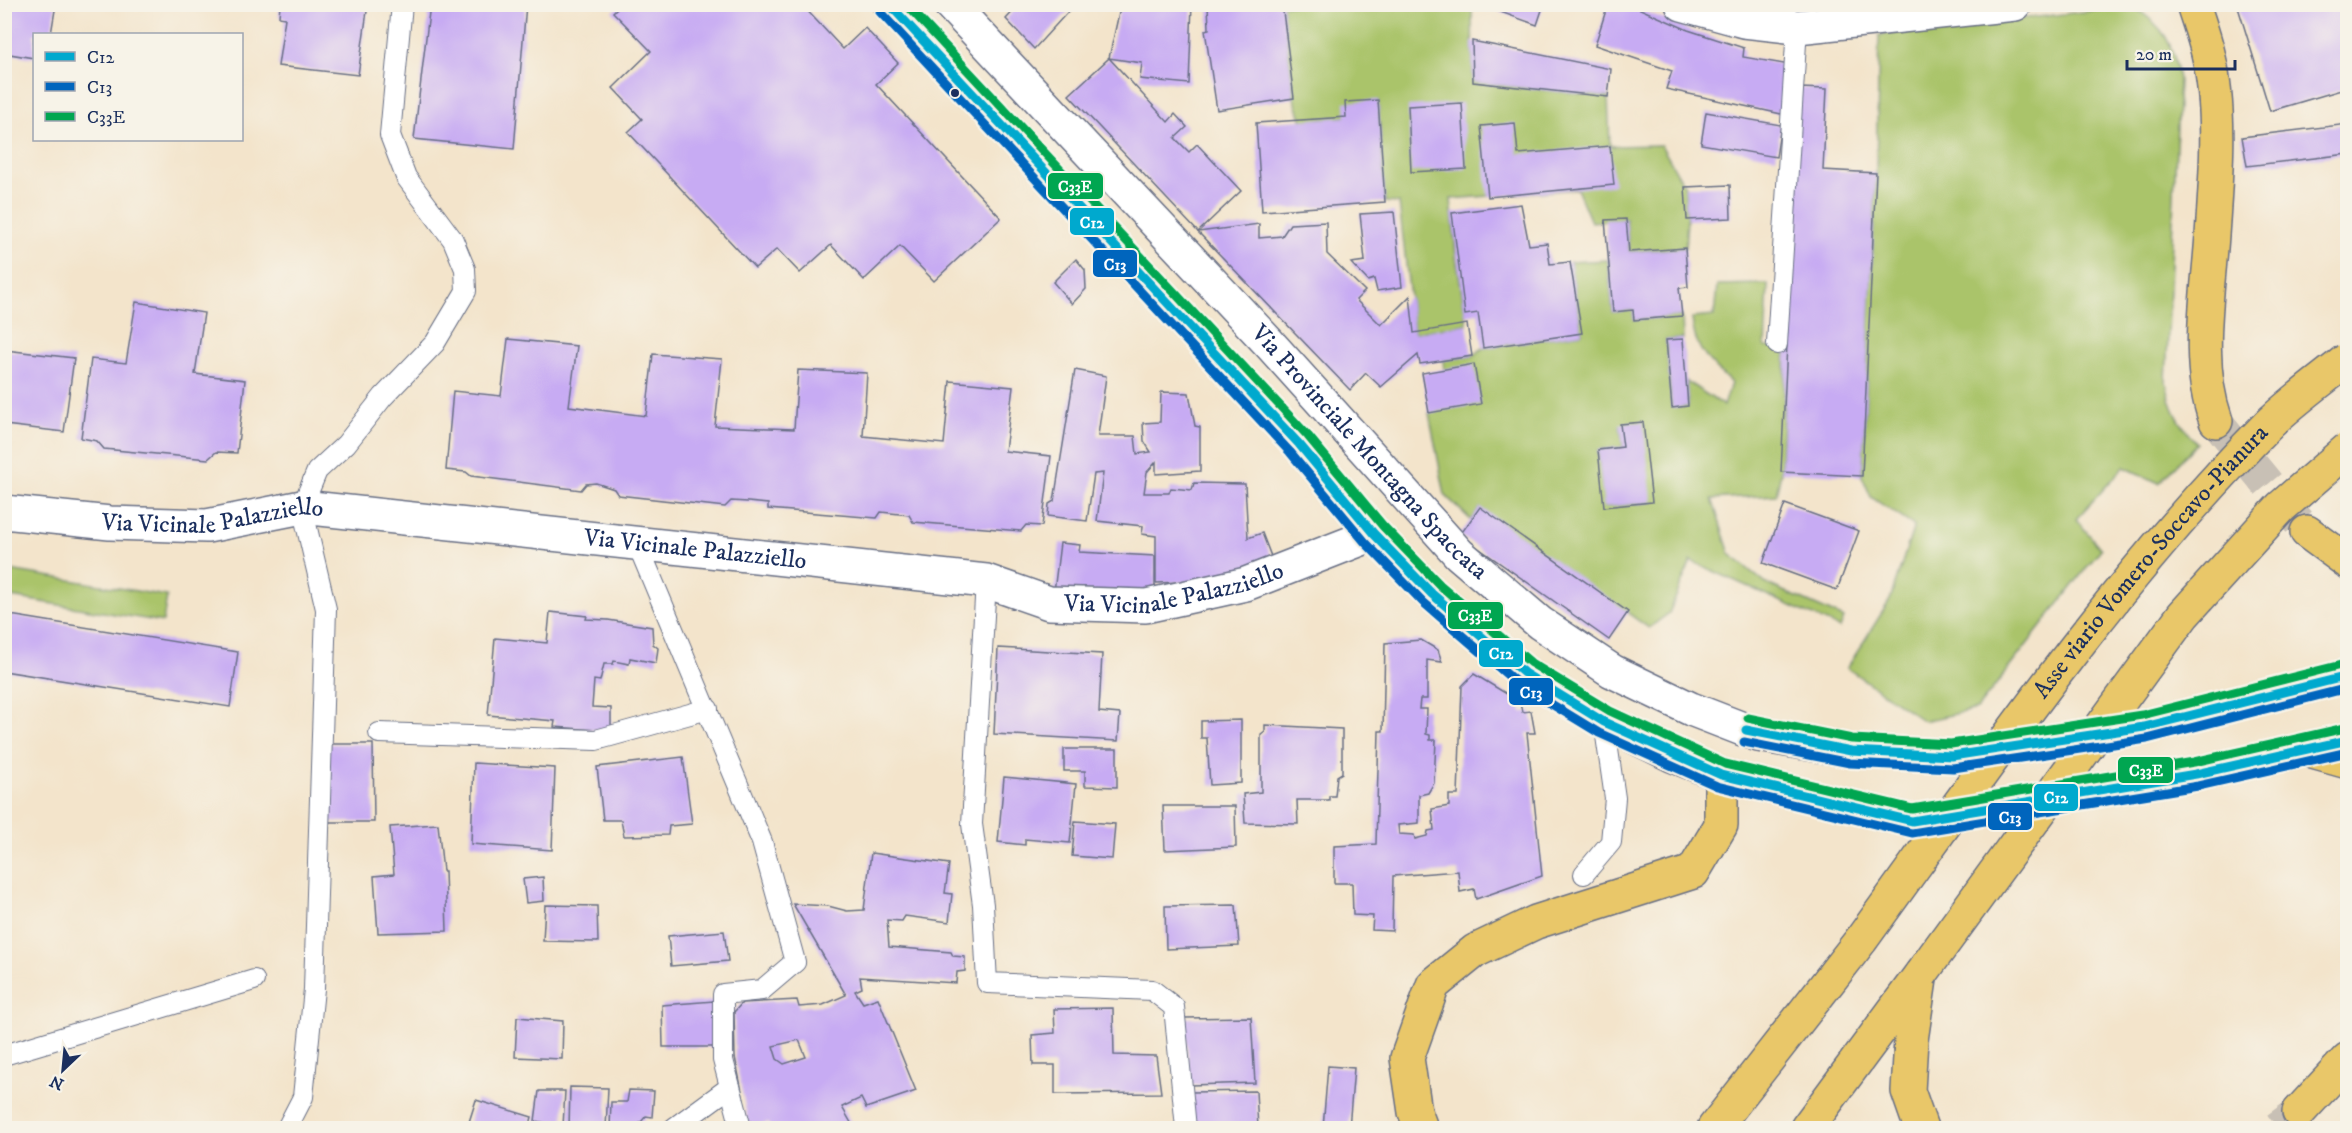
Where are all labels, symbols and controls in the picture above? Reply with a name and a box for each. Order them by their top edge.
legend [33,33,243,141]
scale bar [2127,33,2235,71]
text: 20 m [2136,44,2172,66]
text: C12 [87,47,115,69]
text: C13 [87,77,112,99]
unlabelled marker [949,87,961,99]
text: C33E [87,107,125,129]
line badge: C33E [1047,172,1104,200]
text: C33E [1058,177,1093,197]
line badge: C12 [1069,207,1115,236]
text: C12 [1080,213,1105,233]
line badge: C13 [1092,249,1138,278]
text: C13 [1104,255,1126,275]
street label: Via Provinciale Montagna Spaccata [1244,318,1494,587]
street label: Asse viario Vomero-Soccavo-Pianura [2027,418,2276,705]
street label: Via Vicinale Palazziello [99,492,325,541]
street label: Via Vicinale Palazziello [581,522,808,576]
street label: Via Vicinale Palazziello [1062,556,1288,621]
line badge: C33E [1447,601,1504,630]
text: C33E [1458,606,1493,626]
line badge: C12 [1478,639,1524,668]
text: C12 [1489,644,1514,664]
line badge: C13 [1508,677,1554,706]
text: C13 [1520,683,1542,703]
line badge: C33E [2117,756,2174,784]
text: C33E [2129,761,2164,781]
line badge: C12 [2033,783,2079,812]
text: C12 [2044,788,2069,808]
line badge: C13 [1987,802,2033,831]
text: C13 [1999,808,2021,828]
north arrow [33,1040,93,1100]
text: N [47,1071,67,1094]

